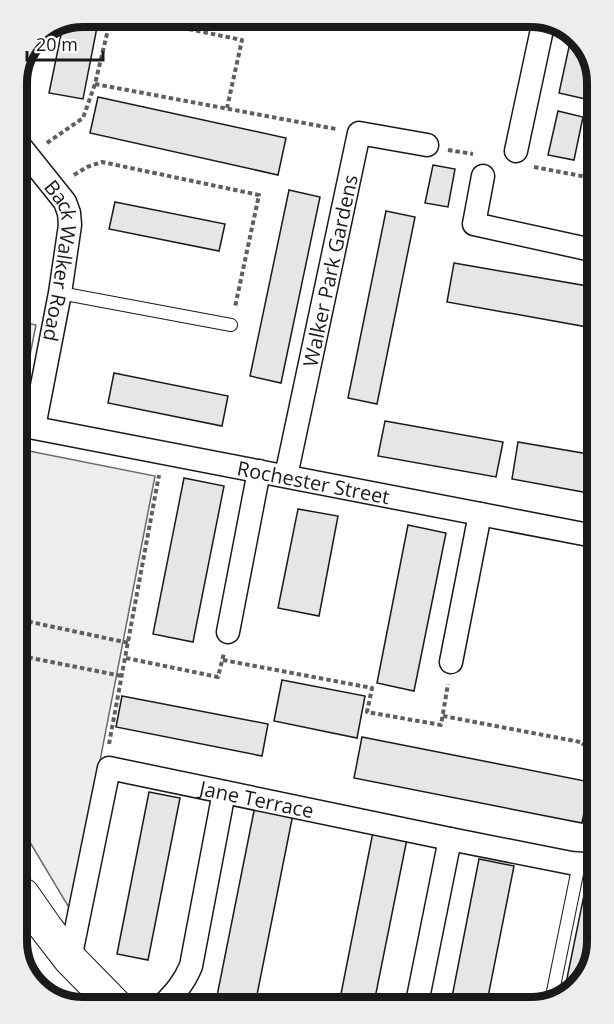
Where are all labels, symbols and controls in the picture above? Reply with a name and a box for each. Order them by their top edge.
scale bar [27,24,104,62]
text: 20 m [36,32,78,56]
street label: Walker Park Gardens [296,172,363,369]
street label: Back Walker Road [37,174,83,344]
street label: Rochester Street [235,454,392,510]
street label: Jane Terrace [196,773,316,824]

